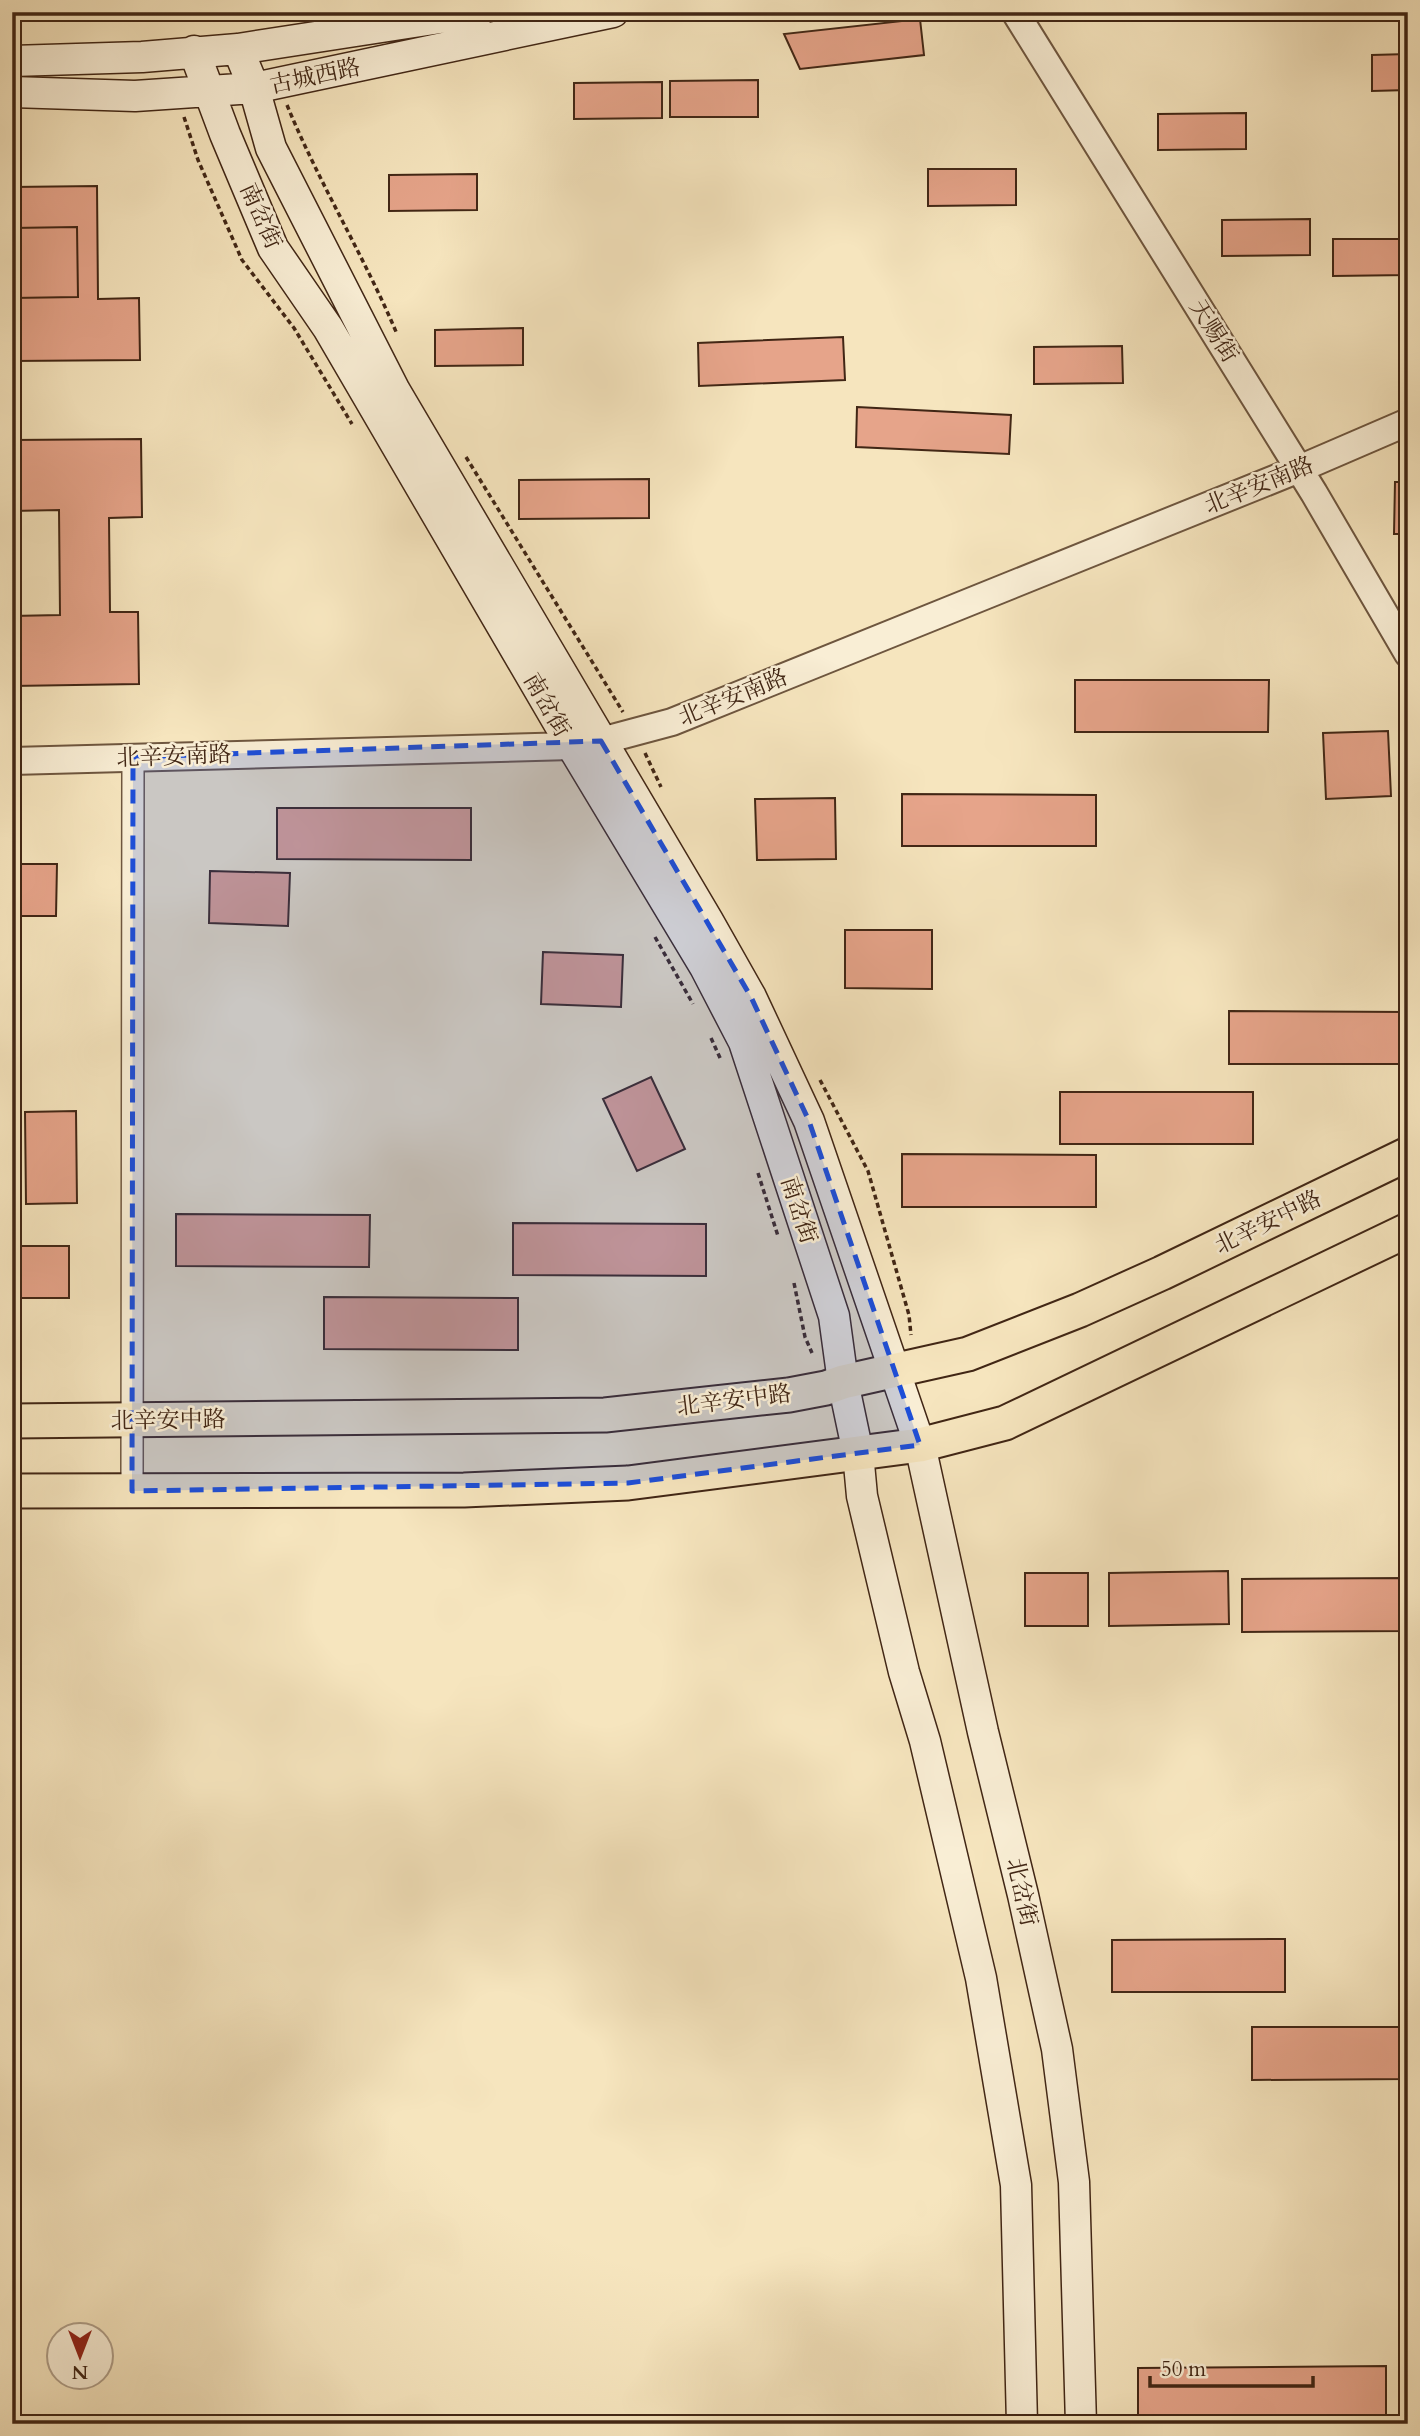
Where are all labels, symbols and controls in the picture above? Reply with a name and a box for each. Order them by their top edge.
street label: 古城西路 [267,51,363,101]
street label: 南岔街 [233,178,289,254]
street label: 天赐街 [1183,294,1245,368]
street label: 北辛安南路 [1200,449,1318,521]
street label: 北辛安南路 [674,661,792,733]
street label: 南岔街 [516,667,578,743]
street label: 北辛安南路 [116,739,232,773]
street label: 南岔街 [774,1172,824,1248]
street label: 北辛安中路 [1210,1183,1326,1261]
street label: 北辛安中路 [675,1378,793,1422]
street label: 北辛安中路 [110,1403,226,1437]
street label: 北岔街 [999,1855,1045,1929]
north arrow [46,2320,116,2390]
scale bar [1150,2345,1313,2389]
text: 50 m [1161,2355,1206,2384]
text: N [71,2359,88,2385]

